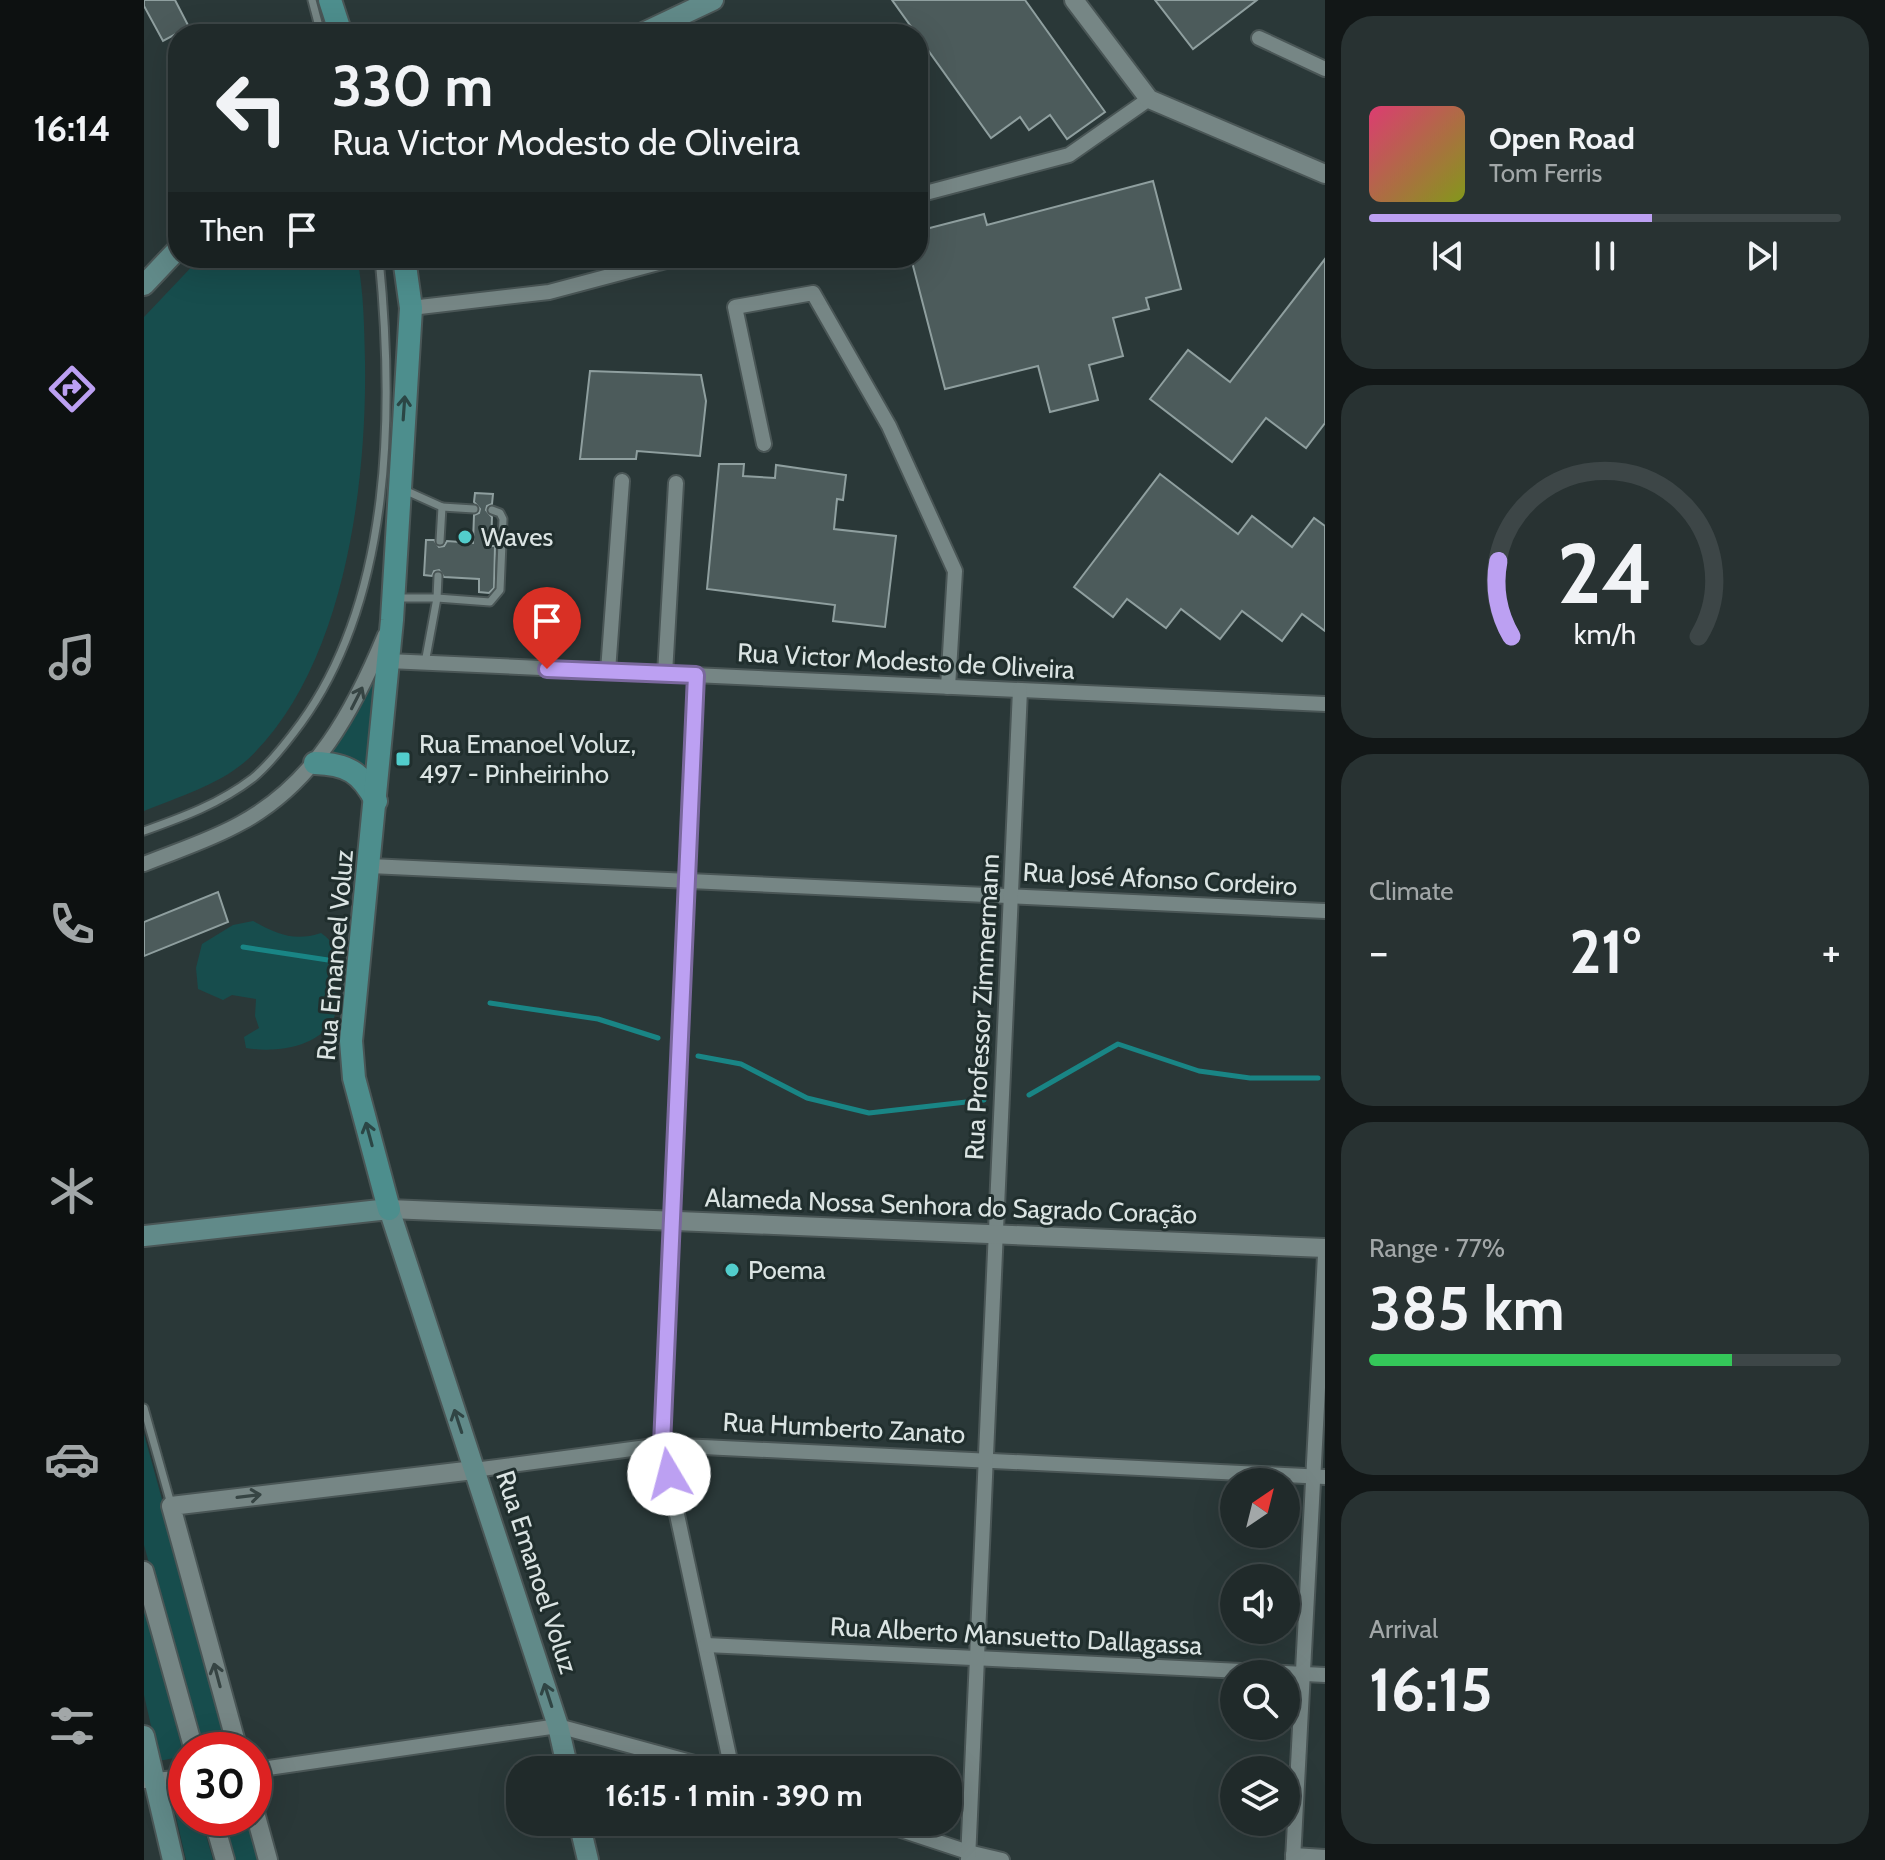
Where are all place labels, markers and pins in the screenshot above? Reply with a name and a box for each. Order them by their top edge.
place label: Waves [481,521,553,553]
marker: Waves [456,528,474,546]
pin [513,587,581,669]
place label: Rua Emanoel Voluz, 497 - Pinheirinho [419,728,636,790]
marker: Rua Emanoel Voluz, 497 - Pinheirinho [394,750,412,768]
place label: Poema [748,1254,826,1286]
marker: Poema [723,1261,741,1279]

